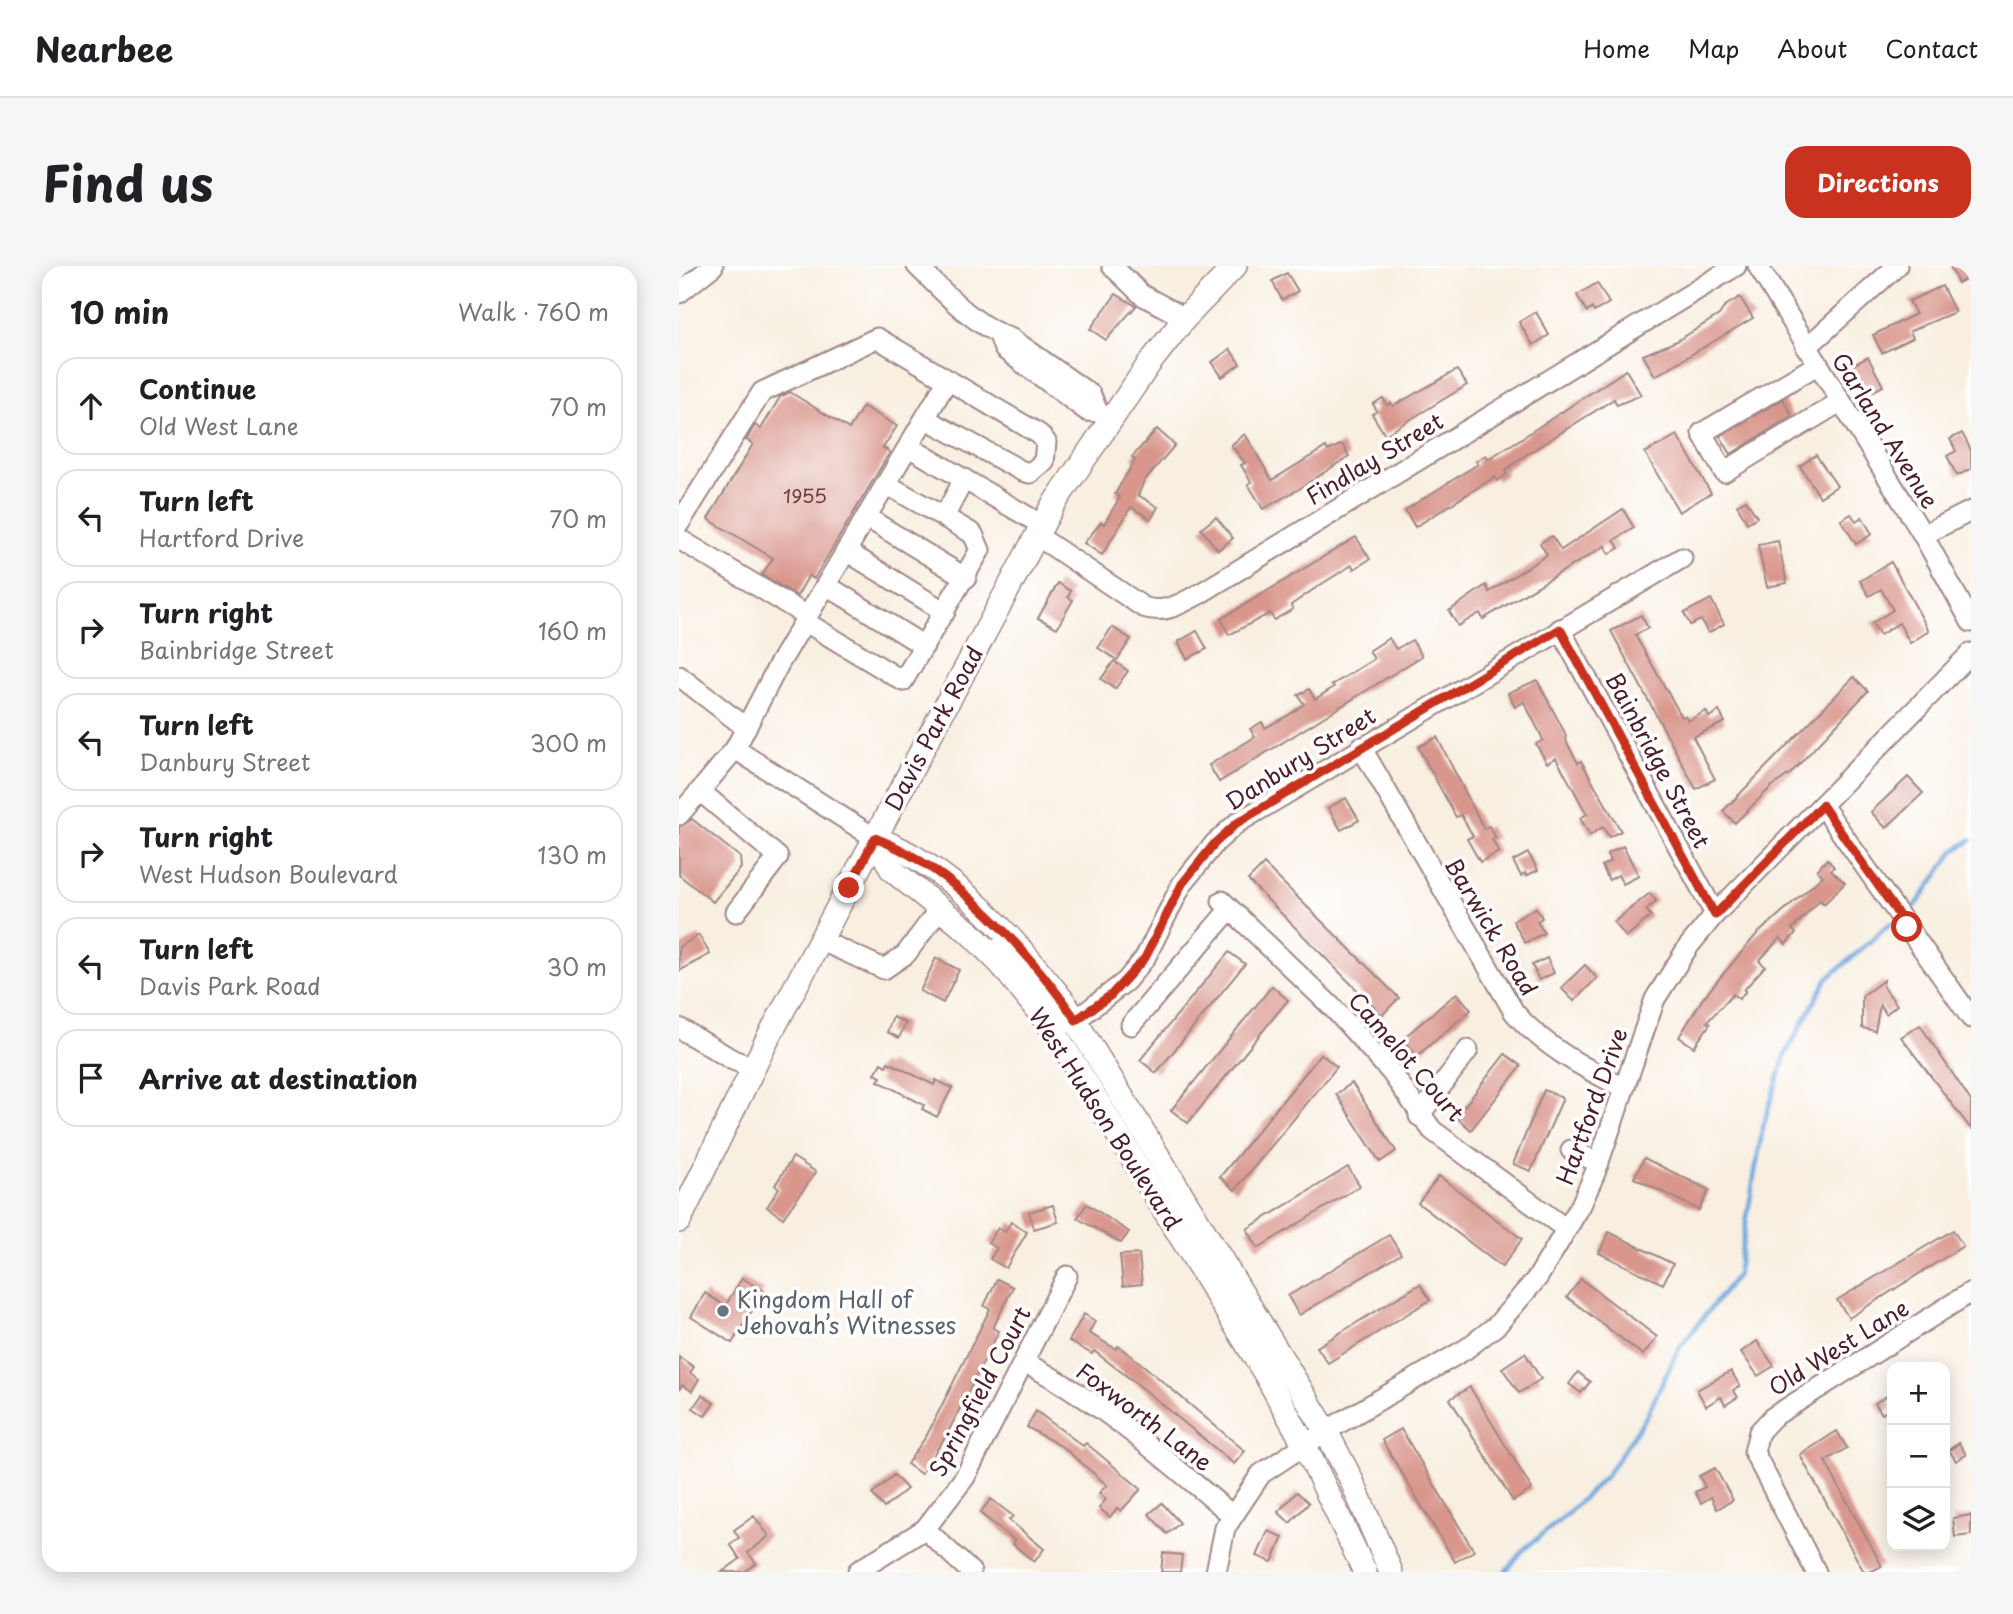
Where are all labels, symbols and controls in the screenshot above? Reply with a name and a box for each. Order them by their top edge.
text: Nearbee [35,23,173,73]
text: Home [1583,30,1650,66]
text: Map [1688,30,1739,66]
text: About [1777,30,1847,66]
text: Contact [1885,30,1978,66]
text: Find us [42,145,213,219]
button: Directions [1785,146,1971,218]
text: 10 min [70,289,169,334]
text: Walk · 760 m [458,294,609,329]
street label: Garland Avenue [1824,345,1948,515]
text: Continue [139,369,256,408]
icon: ahead [72,387,110,425]
text: 70 m [549,389,607,424]
street label: Findlay Street [1299,403,1449,513]
text: Old West Lane [139,408,298,443]
text: Turn left [139,481,254,520]
house number: 1955 [783,481,827,509]
icon: left [72,499,110,537]
text: 70 m [549,501,607,536]
text: Hartford Drive [139,520,304,555]
text: Turn right [139,593,273,632]
icon: right [72,611,110,649]
text: 160 m [538,613,607,648]
text: Bainbridge Street [139,632,334,667]
street label: Davis Park Road [875,640,991,816]
street label: Bainbridge Street [1598,666,1720,854]
street label: Danbury Street [1218,698,1382,818]
text: Turn left [139,705,254,744]
icon: left [72,723,110,761]
text: 300 m [530,725,607,760]
text: Danbury Street [139,744,310,779]
text: Turn right [139,817,273,856]
icon: right [72,835,110,873]
text: 130 m [537,837,607,872]
street label: Barwick Road [1437,850,1547,1002]
text: West Hudson Boulevard [139,856,398,891]
route end [833,872,864,903]
route start [1891,911,1922,942]
text: Turn left [139,929,254,968]
icon: left [72,947,110,985]
text: 30 m [546,949,607,984]
text: Davis Park Road [139,968,321,1003]
street label: Camelot Court [1341,983,1473,1129]
street label: West Hudson Boulevard [1021,1000,1191,1236]
street label: Hartford Drive [1546,1022,1636,1190]
icon: arrive [72,1059,110,1097]
text: Arrive at destination [139,1059,418,1098]
place label: Kingdom Hall of Jehovah’s Witnesses [737,1281,956,1342]
street label: Old West Lane [1761,1290,1915,1404]
street label: Springfield Court [919,1300,1039,1482]
marker: Kingdom Hall of Jehovah’s Witnesses [715,1303,731,1319]
street label: Foxworth Lane [1070,1353,1220,1479]
map controls [1887,1362,1950,1551]
button: + [1887,1362,1950,1425]
button: − [1887,1425,1950,1488]
button: layers [1887,1488,1950,1551]

